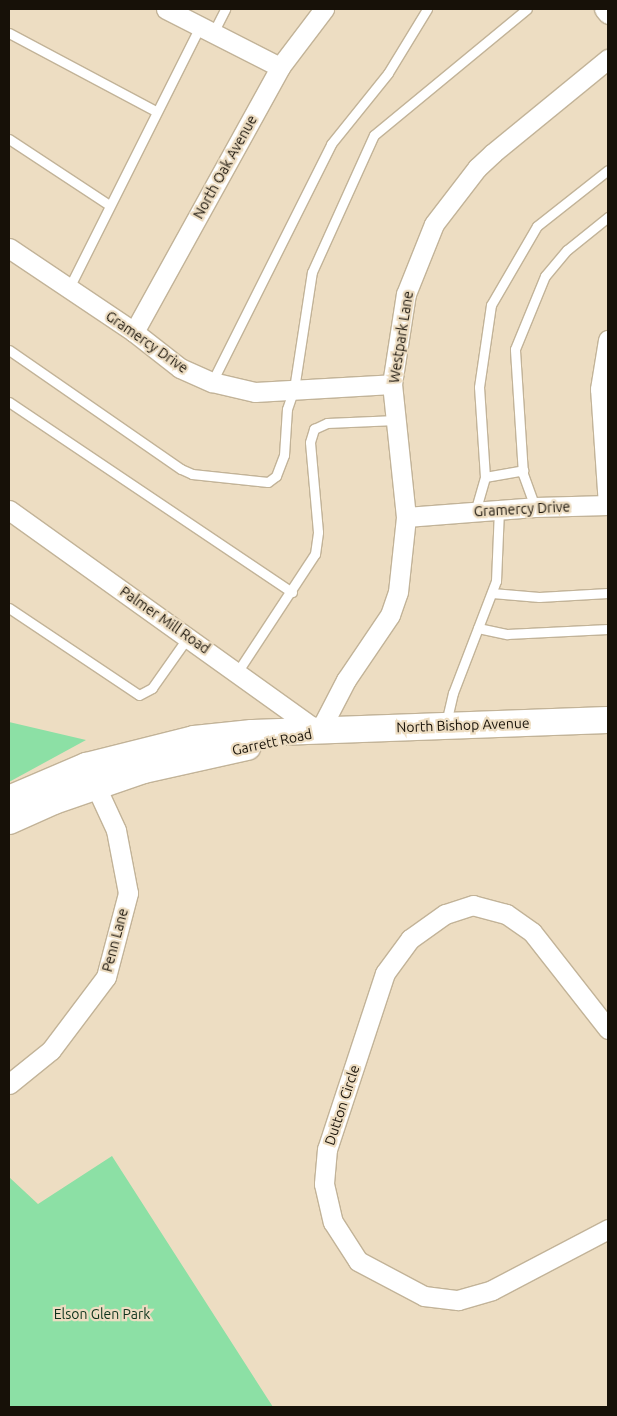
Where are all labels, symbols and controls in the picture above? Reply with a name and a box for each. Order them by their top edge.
street label: North Oak Avenue [190,112,260,222]
street label: Westpark Lane [385,290,417,384]
street label: Gramercy Drive [103,307,191,377]
street label: Gramercy Drive [473,498,571,520]
street label: Palmer Mill Road [117,583,213,657]
street label: North Bishop Avenue [396,714,530,736]
street label: Garrett Road [230,725,314,759]
street label: Penn Lane [98,906,132,974]
street label: Dutton Circle [321,1063,363,1147]
park label: Elson Glen Park [54,1306,150,1322]

